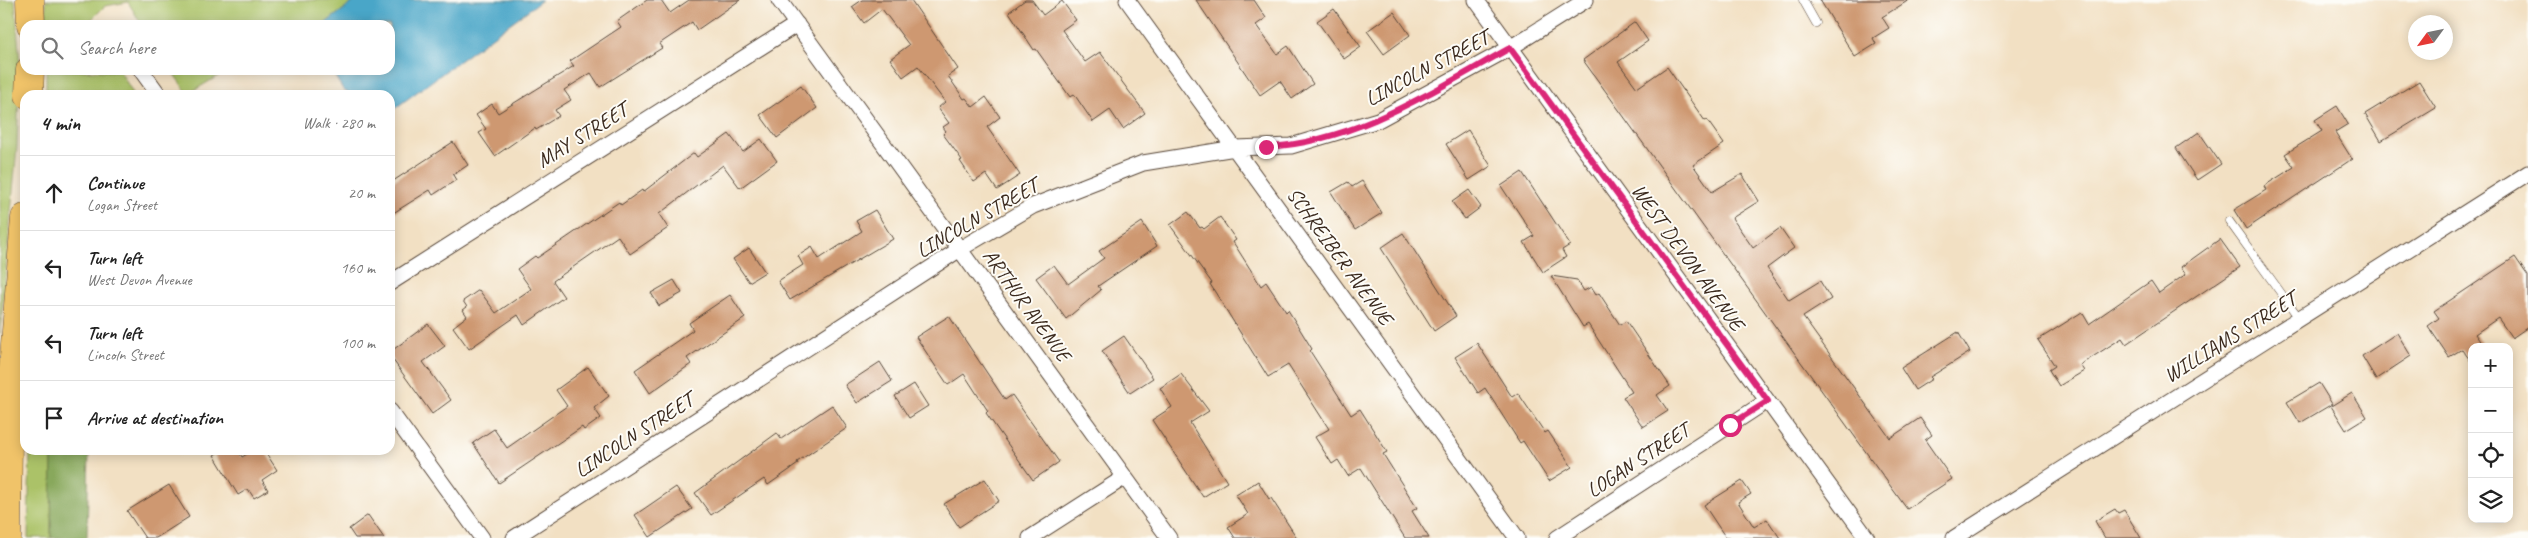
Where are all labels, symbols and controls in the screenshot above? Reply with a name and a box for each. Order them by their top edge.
north arrow [2408,15,2453,60]
search box [20,20,395,75]
street label: LINCOLN STREET [1361,22,1498,112]
icon: search [38,34,66,62]
text: Search here [78,36,155,60]
street label: MAY STREET [532,94,637,173]
text: 4 min [40,110,80,136]
text: Walk · 280 m [303,113,375,133]
route end [1255,136,1278,159]
street label: LINCOLN STREET [911,170,1047,263]
text: Continue [87,171,144,195]
icon: ahead [40,179,68,207]
street label: WEST DEVON AVENUE [1626,179,1752,338]
street label: SCHREIBER AVENUE [1281,182,1400,332]
text: 20 m [348,183,375,203]
text: Logan Street [87,195,157,215]
street label: ARTHUR AVENUE [977,243,1078,369]
text: Turn left [87,246,142,270]
icon: left [40,254,68,282]
text: 160 m [341,258,375,278]
text: West Devon Avenue [87,270,192,290]
street label: WILLIAMS STREET [2159,283,2306,388]
text: Turn left [87,321,142,345]
icon: left [40,329,68,357]
text: 100 m [341,333,375,353]
map controls [2468,343,2513,523]
button: + [2468,343,2513,388]
text: Lincoln Street [87,345,164,365]
street label: LINCOLN STREET [570,384,703,483]
button: − [2468,388,2513,433]
icon: arrive [40,404,68,432]
text: Arrive at destination [87,406,223,430]
route start [1719,414,1742,437]
street label: LOGAN STREET [1582,415,1698,503]
button: locate [2468,433,2513,478]
button: layers [2468,478,2513,523]

